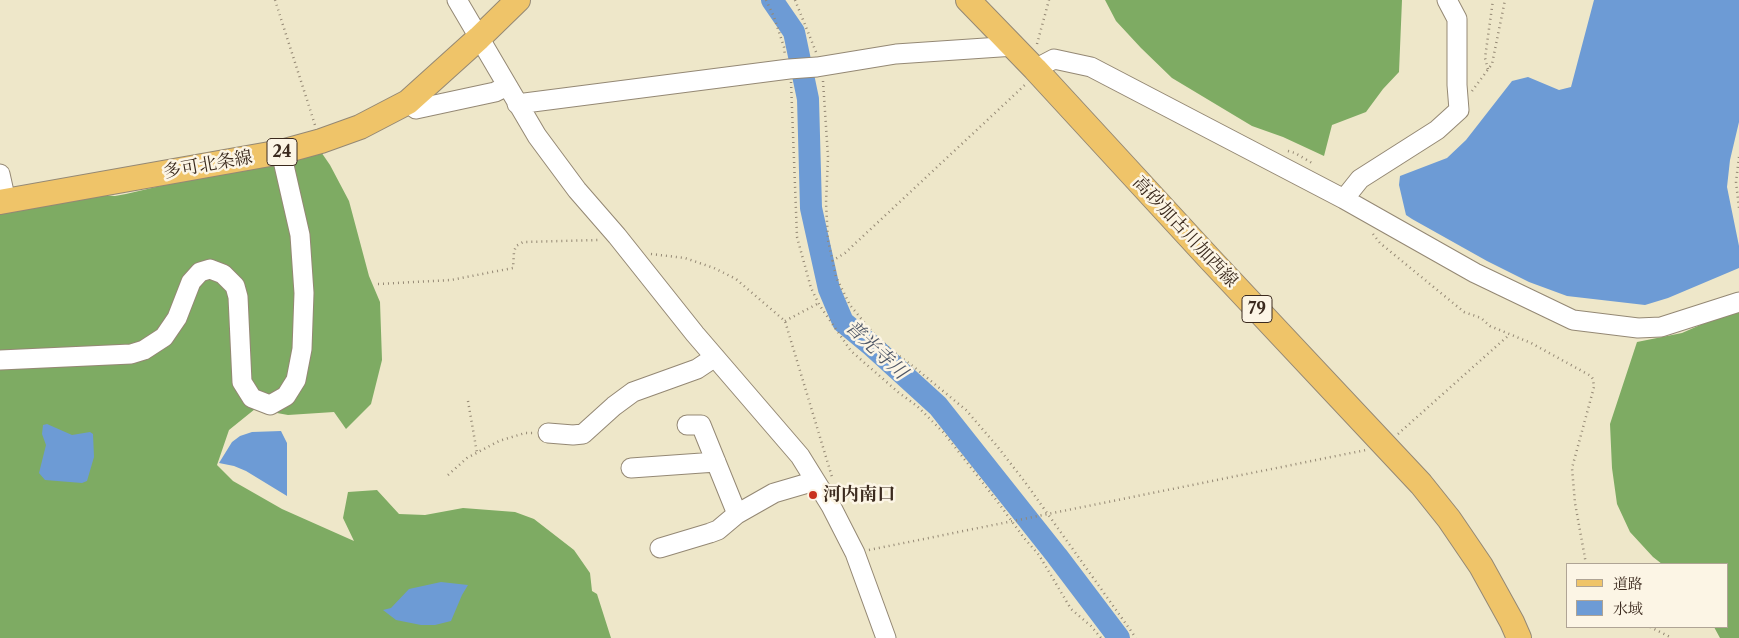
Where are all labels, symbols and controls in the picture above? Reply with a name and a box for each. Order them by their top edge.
road number: 24 [267,138,297,166]
street label: 多可北条線 [162,147,254,183]
street label: 高砂加古川加西線 [1128,172,1242,292]
road number: 79 [1242,296,1272,322]
water label: 普光寺川 [840,316,912,384]
place label: 河内南口 [823,484,895,506]
marker: 河内南口 [807,489,819,501]
legend [1566,563,1729,628]
text: 道路 [1613,574,1643,593]
text: 水域 [1613,599,1643,618]

